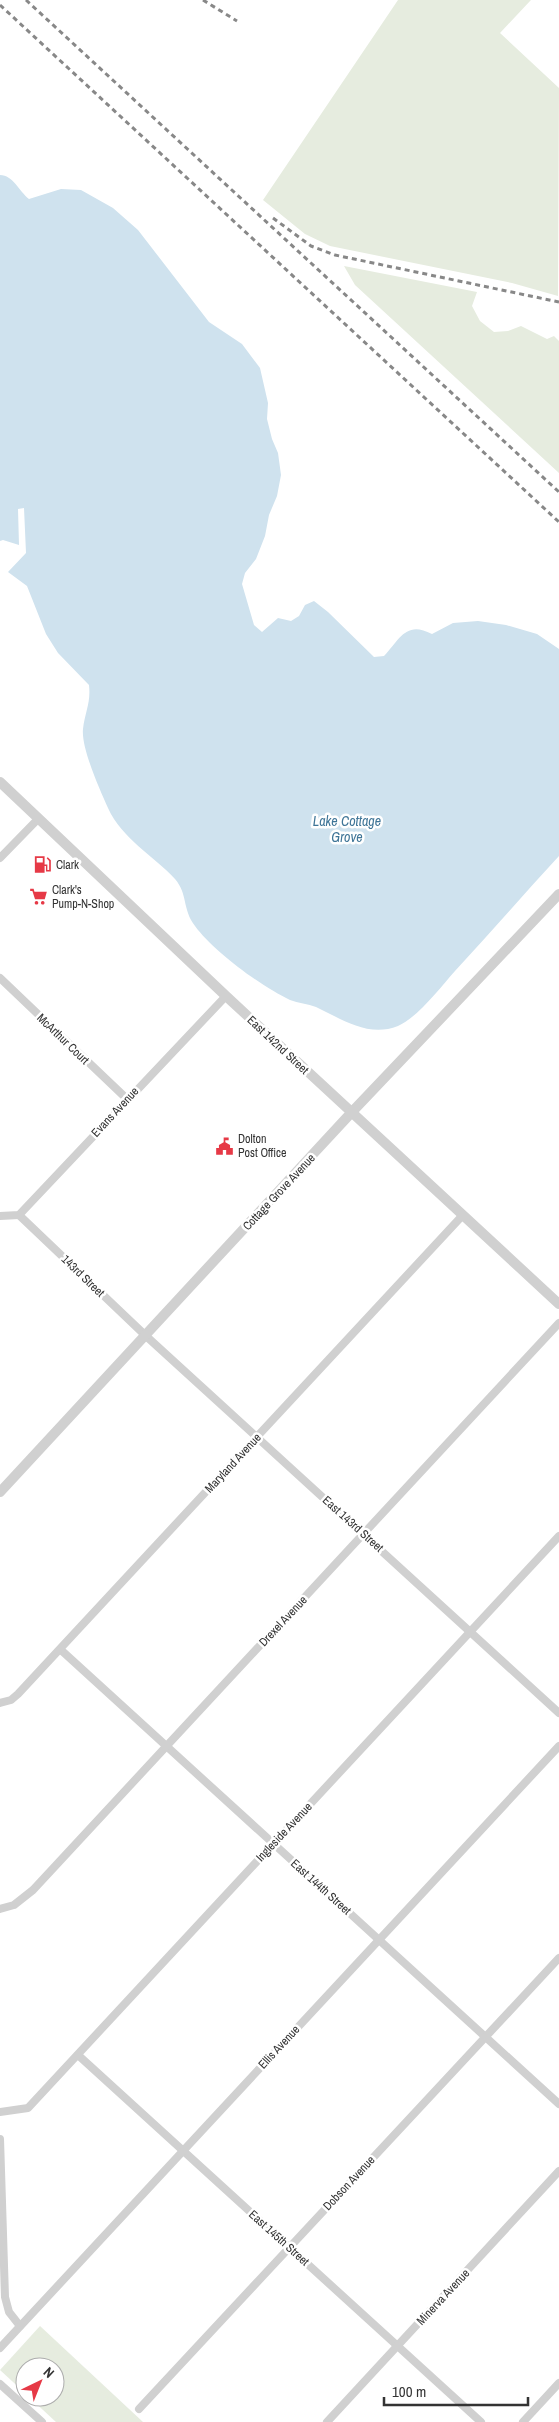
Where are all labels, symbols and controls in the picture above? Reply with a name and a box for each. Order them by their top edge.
water label: Lake Cottage Grove [313,812,381,846]
fuel station icon: Clark [32,855,52,875]
place label: Clark [56,857,79,873]
place label: Clark's Pump-N-Shop [52,882,114,912]
supermarket icon: Clark's Pump-N-Shop [28,887,48,907]
street label: McArthur Court [33,1010,93,1068]
street label: East 142nd Street [244,1012,312,1078]
street label: Evans Avenue [88,1084,142,1140]
place label: Dolton Post Office [238,1131,287,1161]
public building icon: Dolton Post Office [214,1136,234,1156]
street label: Cottage Grove Avenue [239,1150,319,1234]
street label: 143rd Street [58,1251,108,1301]
street label: Maryland Avenue [201,1430,265,1496]
street label: East 143rd Street [319,1492,387,1556]
street label: Drexel Avenue [255,1592,311,1650]
street label: Ingleside Avenue [252,1799,316,1865]
street label: East 144th Street [287,1856,355,1919]
street label: Ellis Avenue [255,2022,303,2072]
street label: Dobson Avenue [320,2152,378,2214]
street label: East 145th Street [245,2207,313,2270]
street label: Minerva Avenue [413,2266,473,2328]
north arrow [15,2357,65,2407]
text: N [40,2363,58,2382]
scale bar [384,2374,528,2406]
text: 100 m [392,2381,426,2402]

